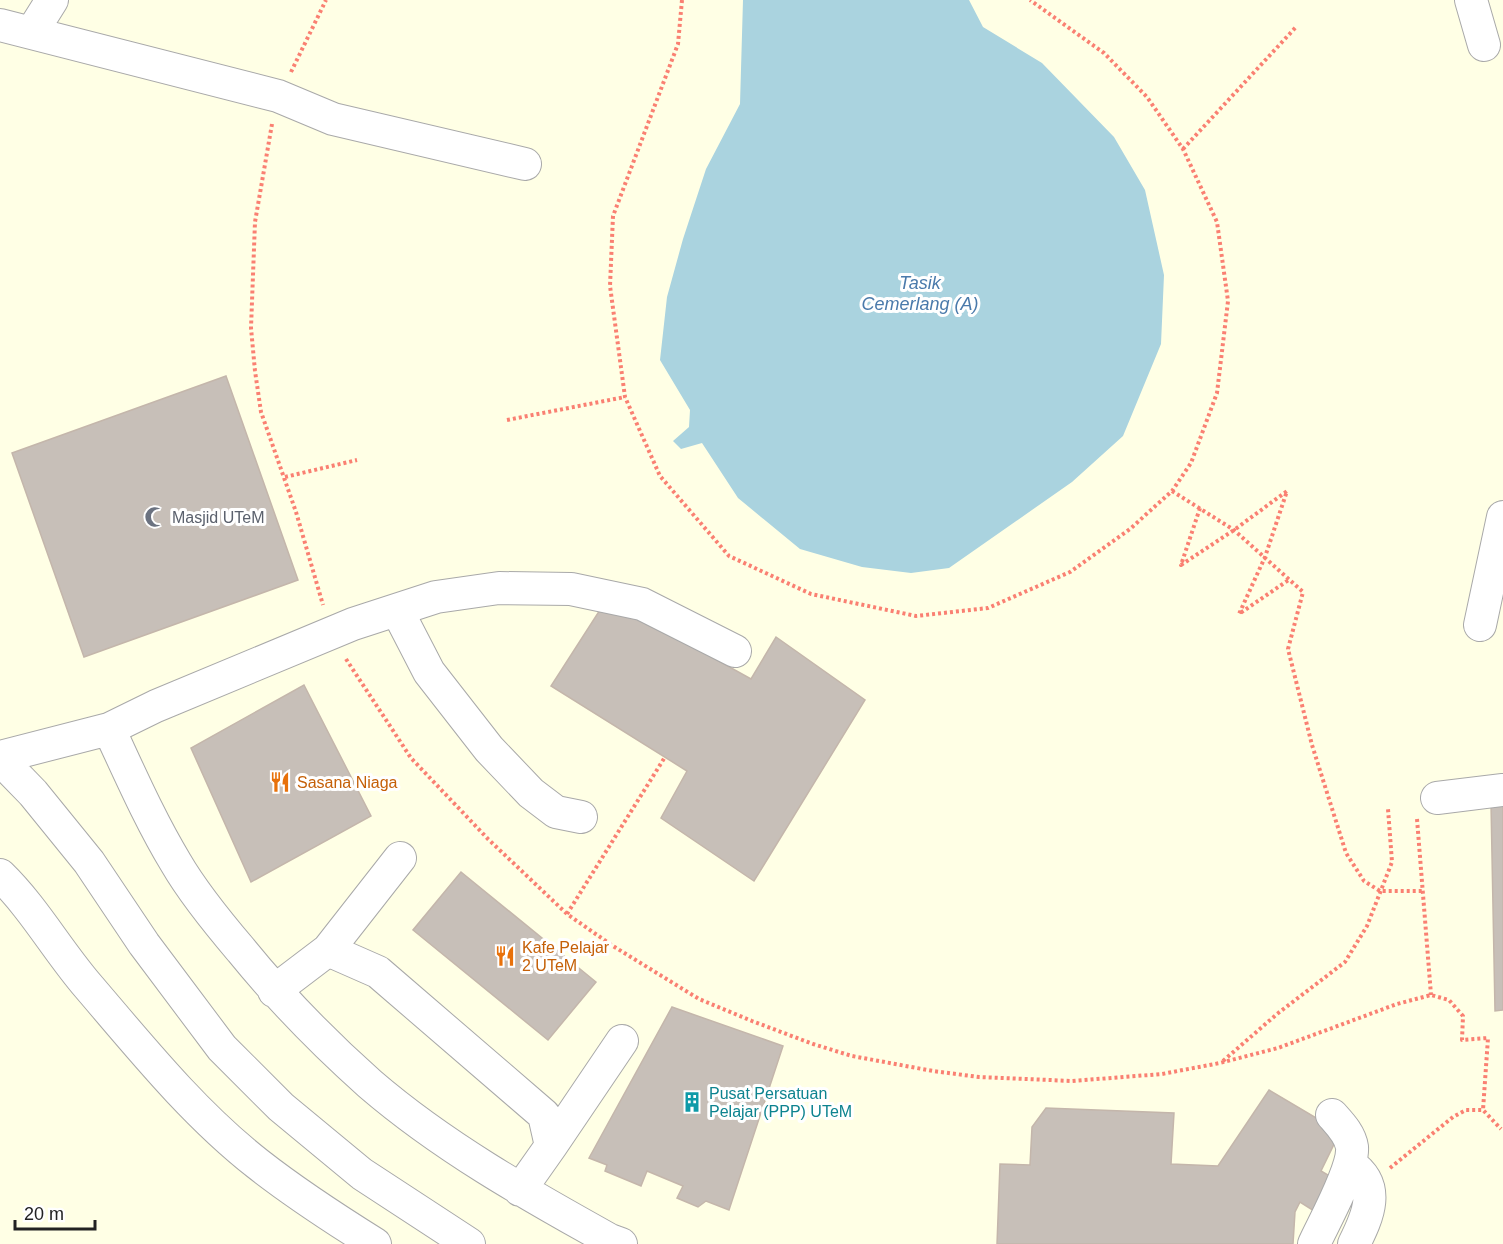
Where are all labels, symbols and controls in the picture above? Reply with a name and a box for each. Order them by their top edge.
water label: Tasik Cemerlang (A) [861,273,979,314]
mosque icon: Masjid UTeM [143,505,167,529]
place label: Masjid UTeM [172,509,264,526]
restaurant icon: Sasana Niaga [268,770,292,794]
place label: Sasana Niaga [297,774,398,791]
place label: Kafe Pelajar 2 UTeM [522,939,610,974]
restaurant icon: Kafe Pelajar 2 UTeM [493,944,517,968]
place label: Pusat Persatuan Pelajar (PPP) UTeM [709,1085,852,1120]
building icon: Pusat Persatuan Pelajar (PPP) UTeM [680,1090,704,1114]
scale bar [15,1193,94,1231]
text: 20 m [24,1204,64,1224]

